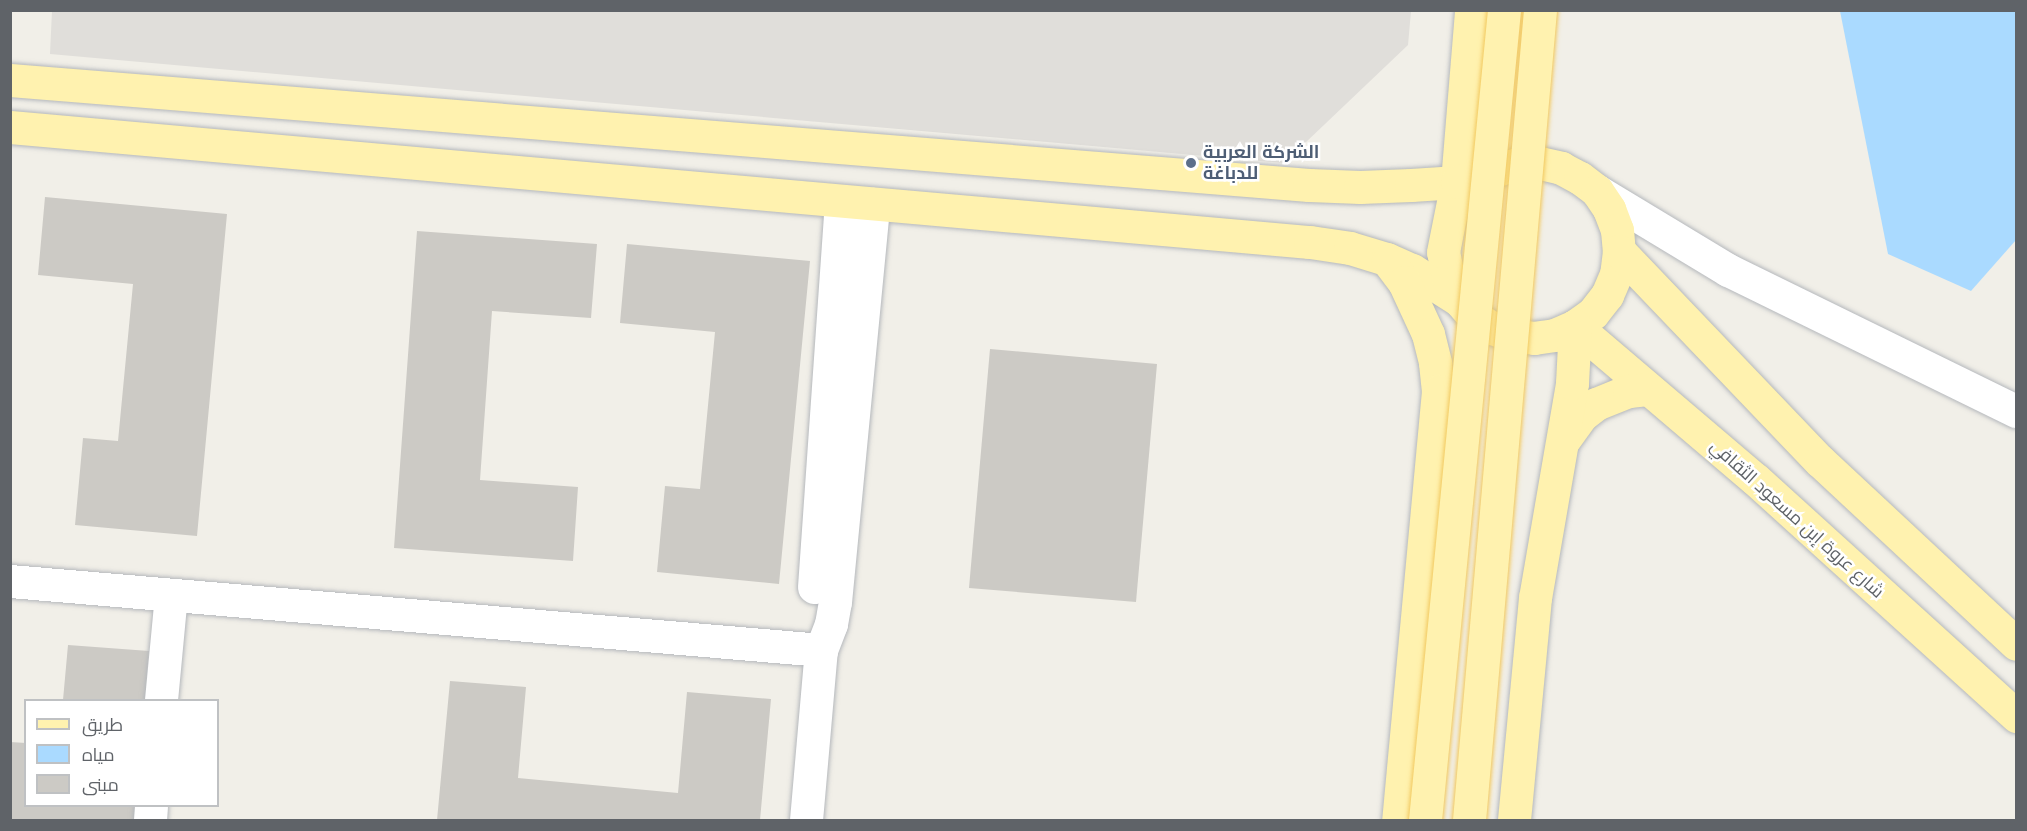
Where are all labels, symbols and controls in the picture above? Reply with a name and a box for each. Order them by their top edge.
place label: الشركة العربية للدباغة [1203,142,1319,184]
marker: الشركة العربية للدباغة [1184,156,1198,170]
street label: شارع عروة إبن مسعود الثقافي [1706,435,1888,603]
legend [24,699,219,807]
text: طريق [82,715,123,735]
text: مياه [82,745,115,765]
text: مبنى [82,775,119,795]

